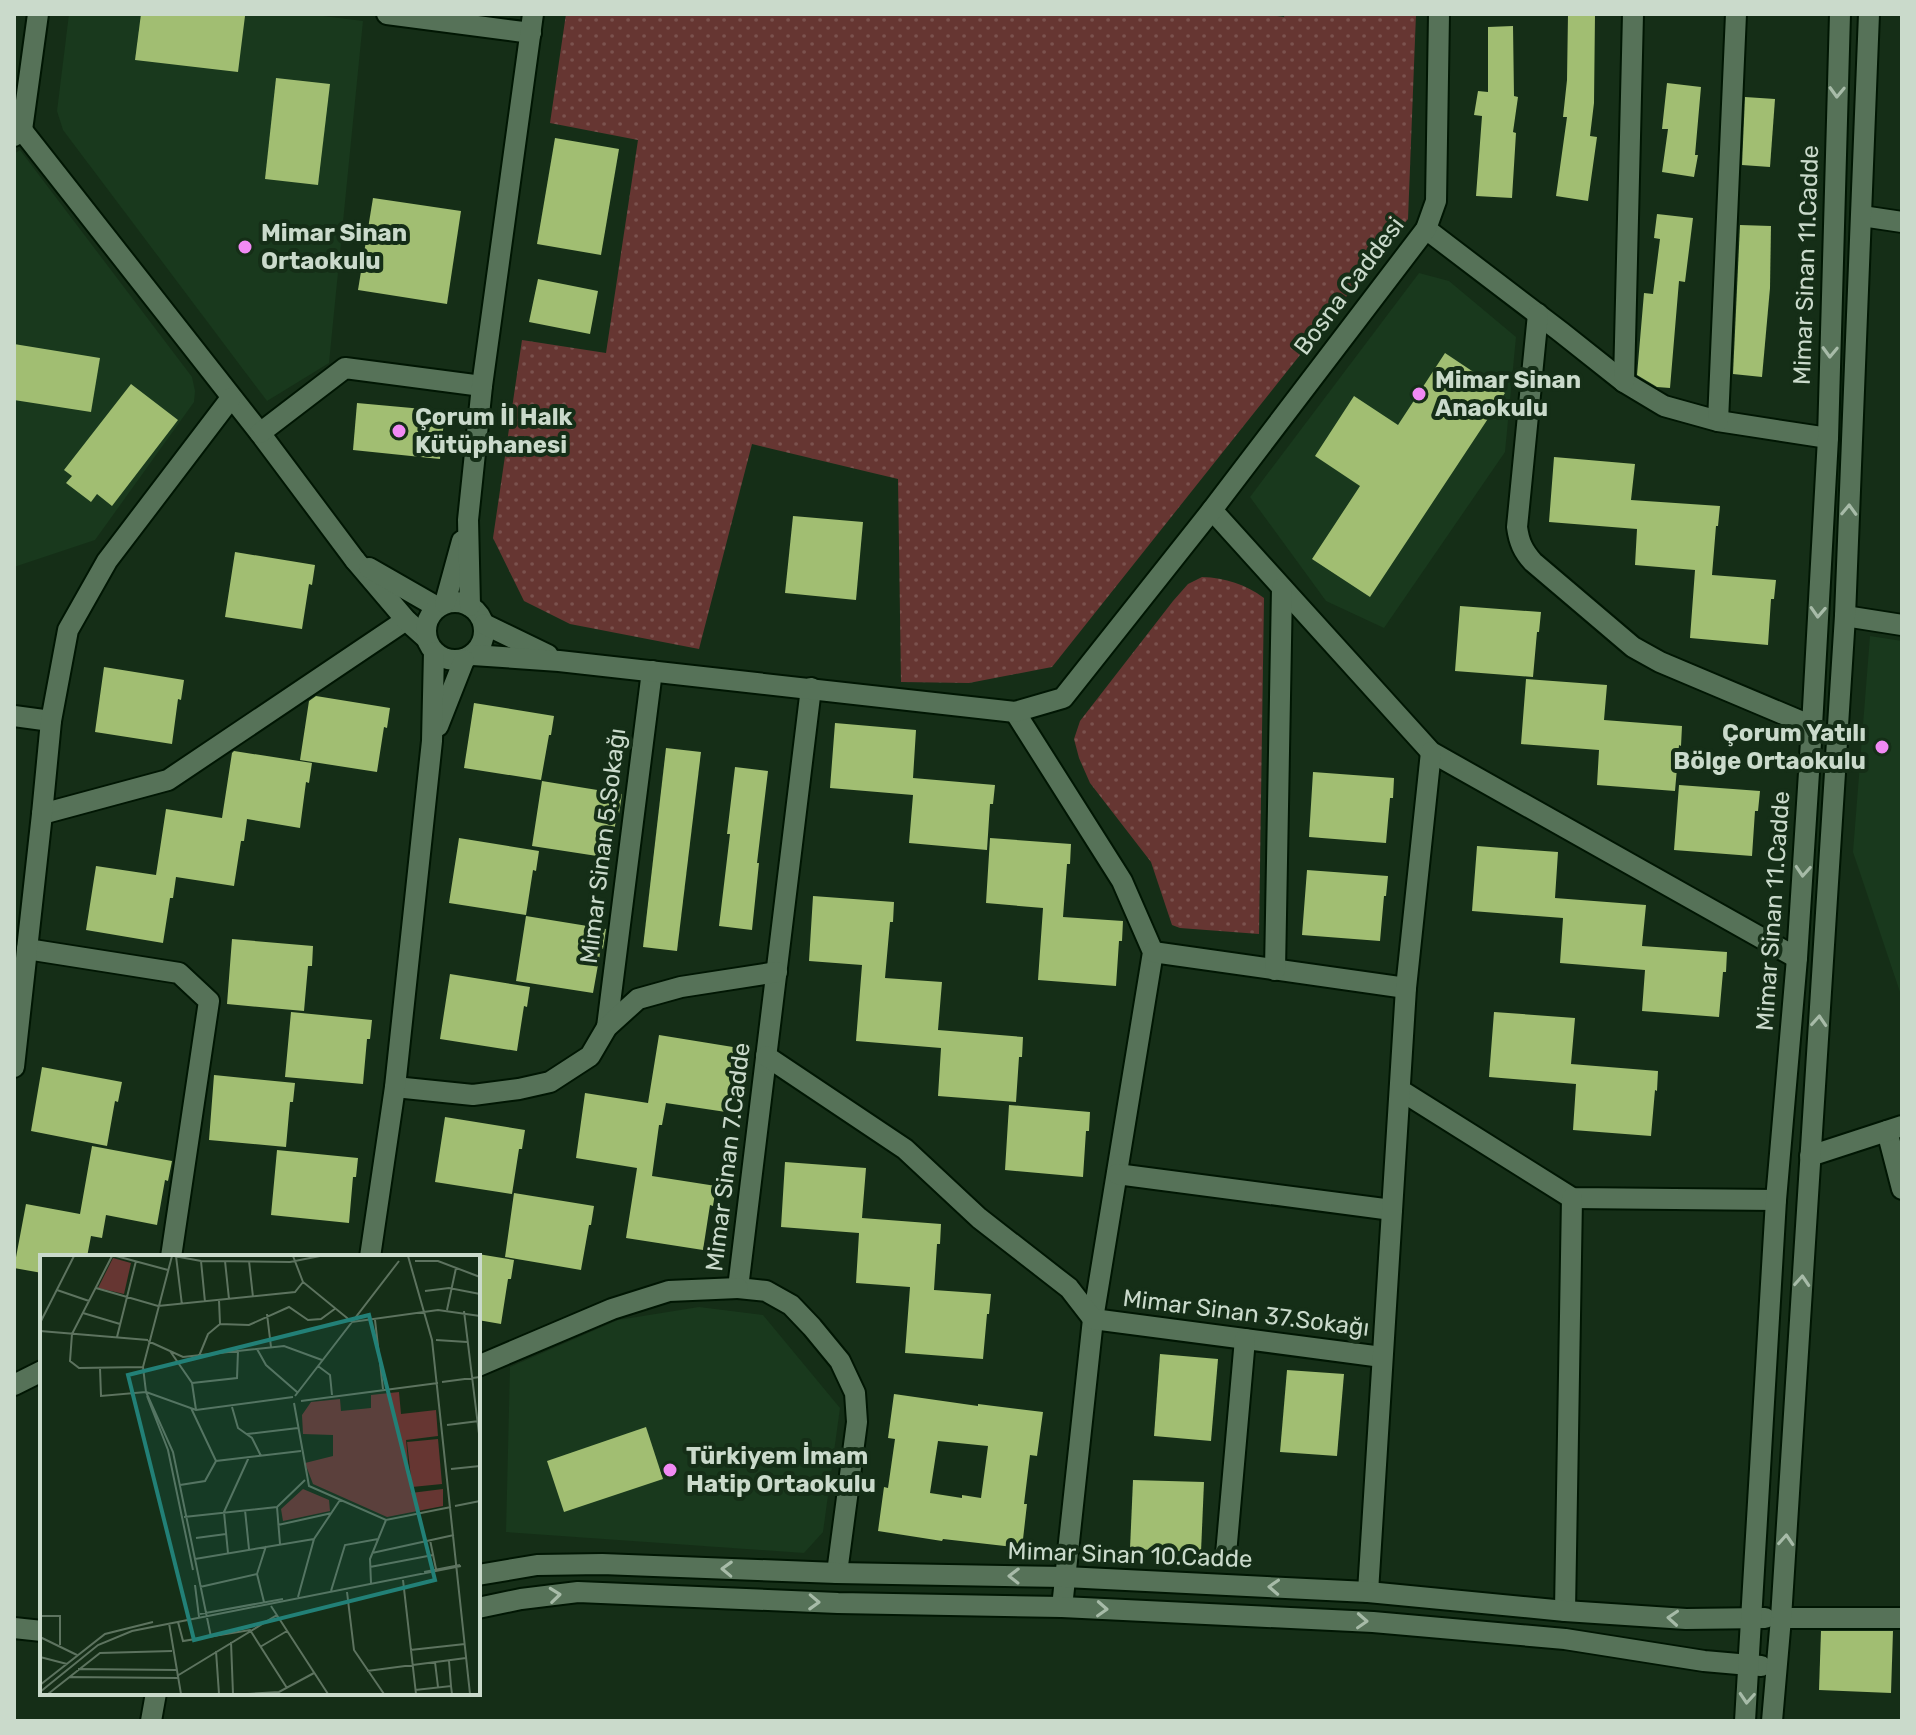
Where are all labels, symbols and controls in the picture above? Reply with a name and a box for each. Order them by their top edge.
one-way arrow [1829,86,1846,99]
street label: Mimar Sinan 11.Cadde [1788,144,1824,386]
street label: Bosna Caddesi [1288,212,1410,360]
place label: Mimar Sinan Ortaokulu [261,219,407,275]
marker: Mimar Sinan Ortaokulu [236,238,254,256]
one-way arrow [1821,346,1839,359]
place label: Mimar Sinan Anaokulu [1435,366,1581,422]
marker: Mimar Sinan Anaokulu [1410,385,1428,403]
place label: Çorum İl Halk Kütüphanesi [415,403,573,459]
marker: Çorum İl Halk Kütüphanesi [390,422,408,440]
one-way arrow [1841,503,1858,516]
one-way arrow [1810,606,1827,619]
place label: Çorum Yatılı Bölge Ortaokulu [1673,719,1866,775]
street label: Mimar Sinan 5.Sokağı [575,727,631,965]
marker: Çorum Yatılı Bölge Ortaokulu [1873,738,1891,756]
street label: Mimar Sinan 11.Cadde [1751,790,1795,1032]
one-way arrow [1795,865,1812,878]
one-way arrow [1810,1014,1827,1027]
street label: Mimar Sinan 7.Cadde [700,1041,756,1273]
inset map [40,1255,480,1695]
one-way arrow [1793,1274,1810,1287]
street label: Mimar Sinan 37.Sokağı [1121,1284,1371,1342]
place label: Türkiyem İmam Hatip Ortaokulu [686,1442,876,1498]
marker: Türkiyem İmam Hatip Ortaokulu [661,1461,679,1479]
one-way arrow [1777,1533,1794,1546]
street label: Mimar Sinan 10.Cadde [1007,1537,1253,1573]
one-way arrow [720,1561,733,1578]
one-way arrow [1007,1568,1020,1585]
one-way arrow [1267,1579,1280,1596]
one-way arrow [549,1587,562,1604]
one-way arrow [808,1594,821,1611]
one-way arrow [1096,1600,1109,1617]
one-way arrow [1666,1610,1679,1627]
one-way arrow [1356,1613,1369,1630]
one-way arrow [1739,1692,1756,1705]

